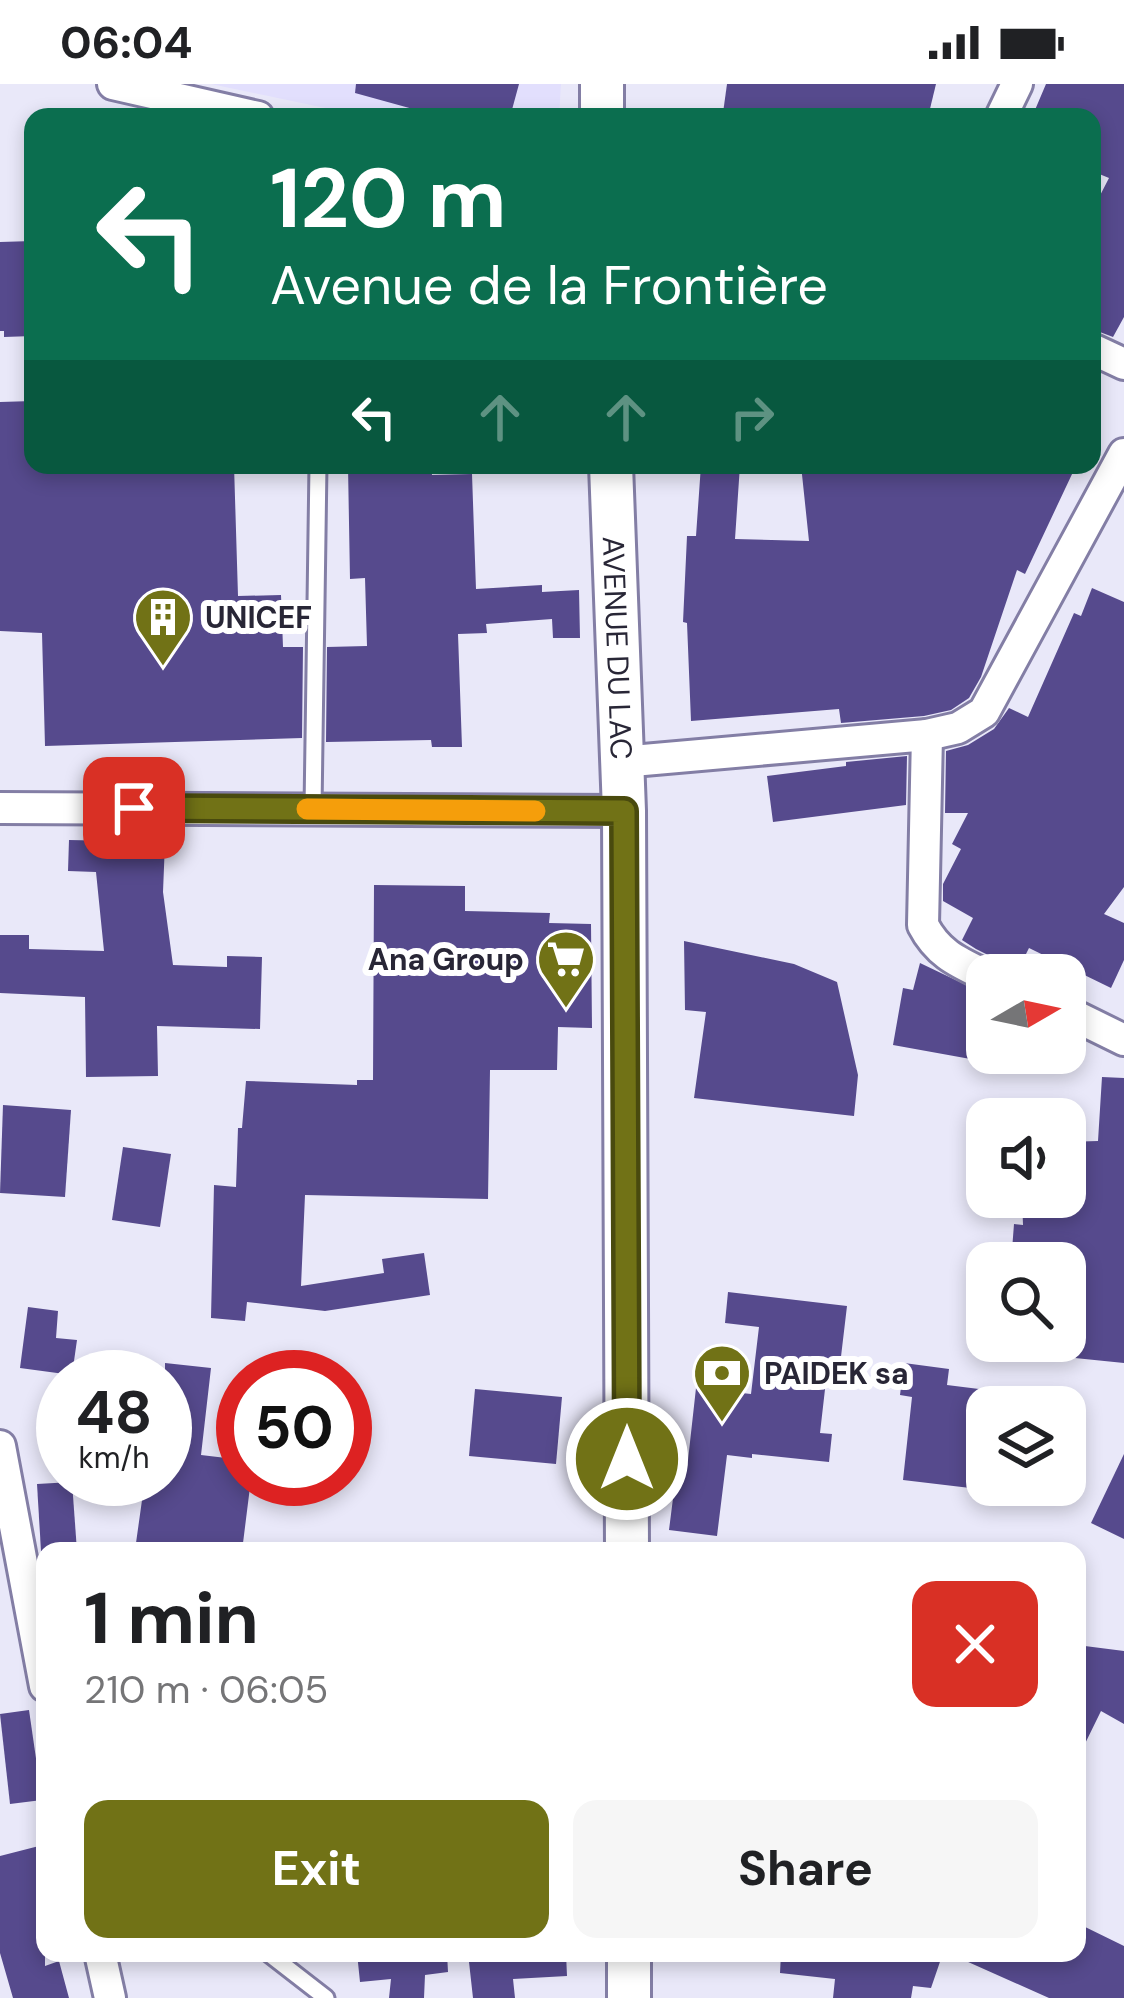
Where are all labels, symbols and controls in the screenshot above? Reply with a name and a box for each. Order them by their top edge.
text: 06:04 [60,13,193,72]
text: 120 m [270,144,507,253]
icon: left [72,156,228,312]
text: Avenue de la Frontière [270,250,828,321]
icon: left [341,384,407,450]
icon: ahead [467,384,533,450]
icon: ahead [593,384,659,450]
icon: right [719,384,785,450]
street label: AVENUE DU LAC [594,535,642,760]
building icon: UNICEF [132,586,194,668]
place label: UNICEF [205,598,312,637]
pin [83,757,185,859]
icon: arrive [101,775,167,841]
supermarket icon: Ana Group [535,928,597,1010]
place label: Ana Group [368,940,524,979]
north arrow [966,954,1086,1074]
map controls [966,954,1086,1506]
button: sound [966,1098,1086,1218]
button: search [966,1242,1086,1362]
bank icon: PAIDEK sa [691,1342,753,1424]
speed limit sign: 50 [216,1350,372,1506]
place label: PAIDEK sa [764,1354,909,1393]
text: 48 [76,1373,152,1452]
button: layers [966,1386,1086,1506]
position arrow [564,1396,690,1522]
text: km/h [79,1438,149,1477]
text: 1 min [84,1572,259,1665]
button: close [912,1581,1038,1707]
text: 210 m · 06:05 [84,1664,328,1715]
button: Exit [84,1800,549,1938]
button: Share [573,1800,1038,1938]

